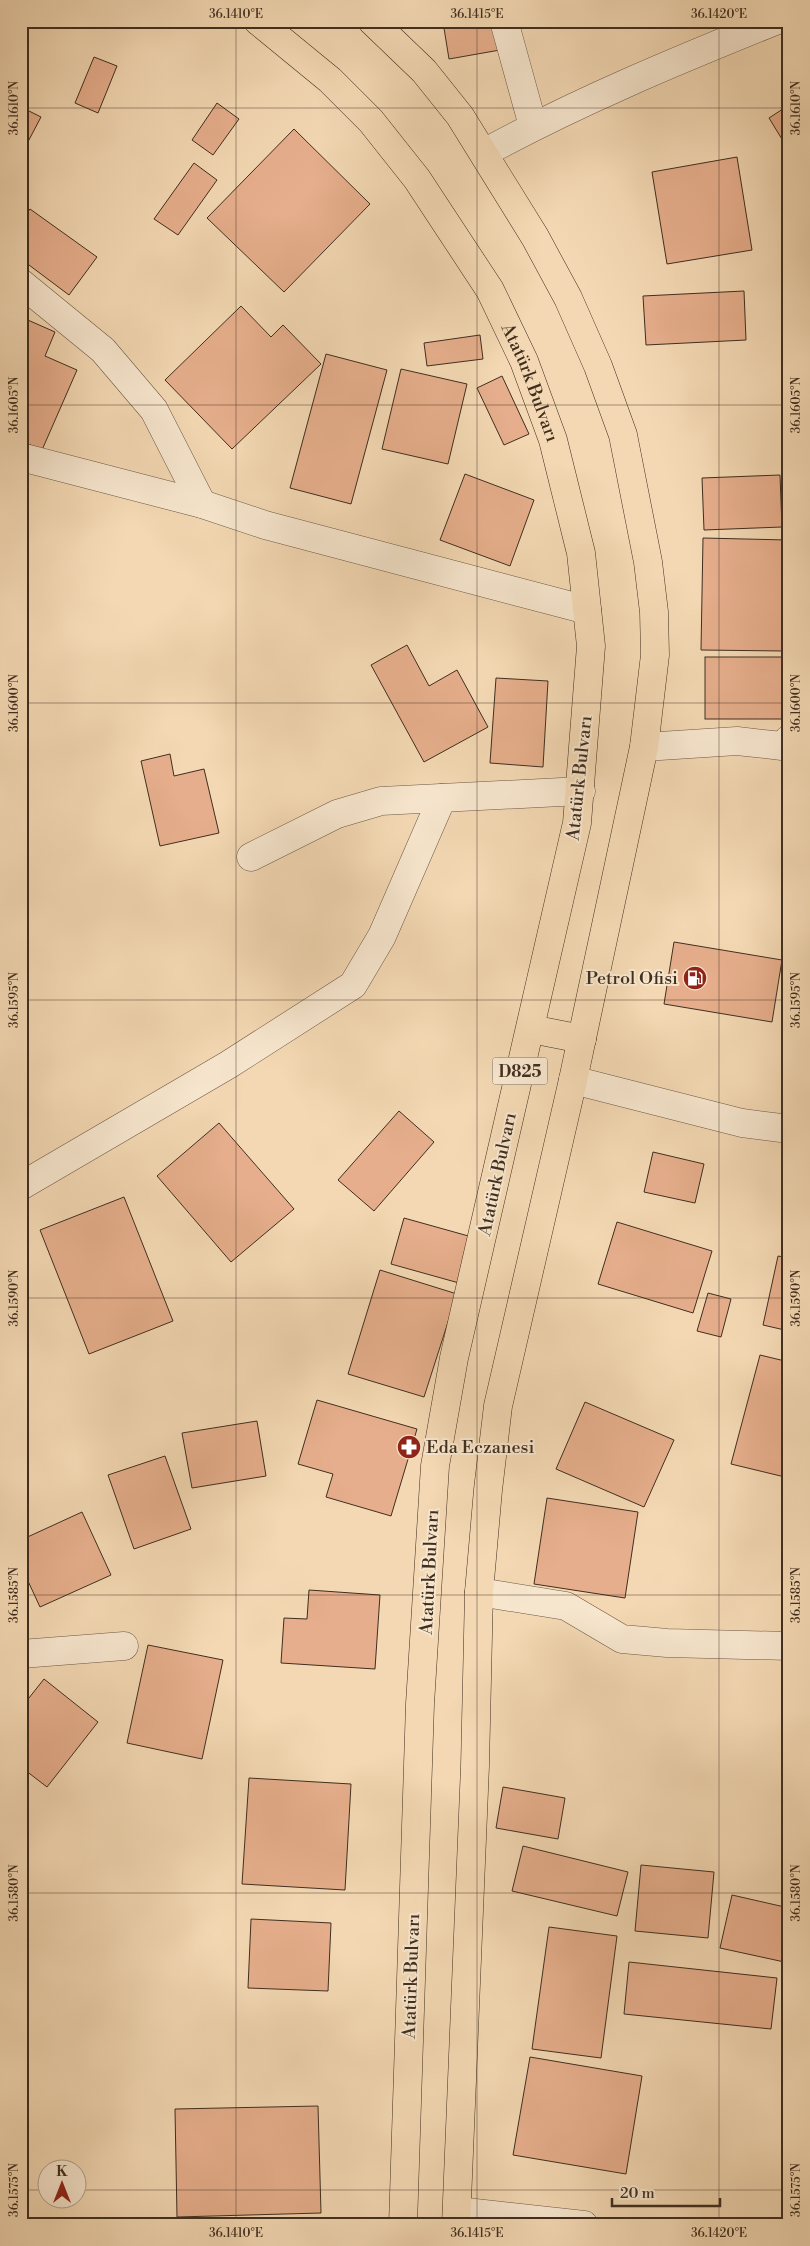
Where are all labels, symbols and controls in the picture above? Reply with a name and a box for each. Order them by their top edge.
text: 36.1410°E [209,7,263,22]
text: 36.1415°E [450,7,504,22]
text: 36.1420°E [691,7,747,22]
text: 36.1610°N [7,81,22,135]
text: 36.1610°N [789,81,804,135]
street label: Atatürk Bulvarı [495,319,564,445]
text: 36.1605°N [7,377,22,433]
text: 36.1605°N [789,377,804,433]
text: 36.1600°N [7,674,22,732]
text: 36.1600°N [789,674,804,732]
street label: Atatürk Bulvarı [561,714,598,843]
fuel station icon: Petrol Ofisi [682,965,708,991]
place label: Petrol Ofisi [586,967,678,990]
text: 36.1595°N [7,972,22,1028]
text: 36.1595°N [789,972,804,1028]
road number: D825 [492,1058,548,1084]
street label: Atatürk Bulvarı [473,1110,522,1239]
text: 36.1590°N [7,1269,22,1327]
text: 36.1590°N [789,1269,804,1327]
pharmacy icon: Eda Eczanesi [396,1434,422,1460]
place label: Eda Eczanesi [426,1436,534,1459]
street label: Atatürk Bulvarı [415,1509,444,1636]
text: 36.1585°N [7,1567,22,1623]
text: 36.1585°N [789,1567,804,1623]
text: 36.1580°N [7,1864,22,1922]
text: 36.1580°N [789,1864,804,1922]
street label: Atatürk Bulvarı [398,1913,425,2040]
north arrow [38,2158,88,2208]
text: 36.1575°N [7,2163,22,2217]
text: K [56,2163,68,2181]
text: 36.1575°N [789,2163,804,2217]
scale bar [612,2176,720,2208]
text: 20 m [620,2184,655,2203]
text: 36.1410°E [209,2226,263,2241]
text: 36.1415°E [450,2226,504,2241]
text: 36.1420°E [691,2226,747,2241]

